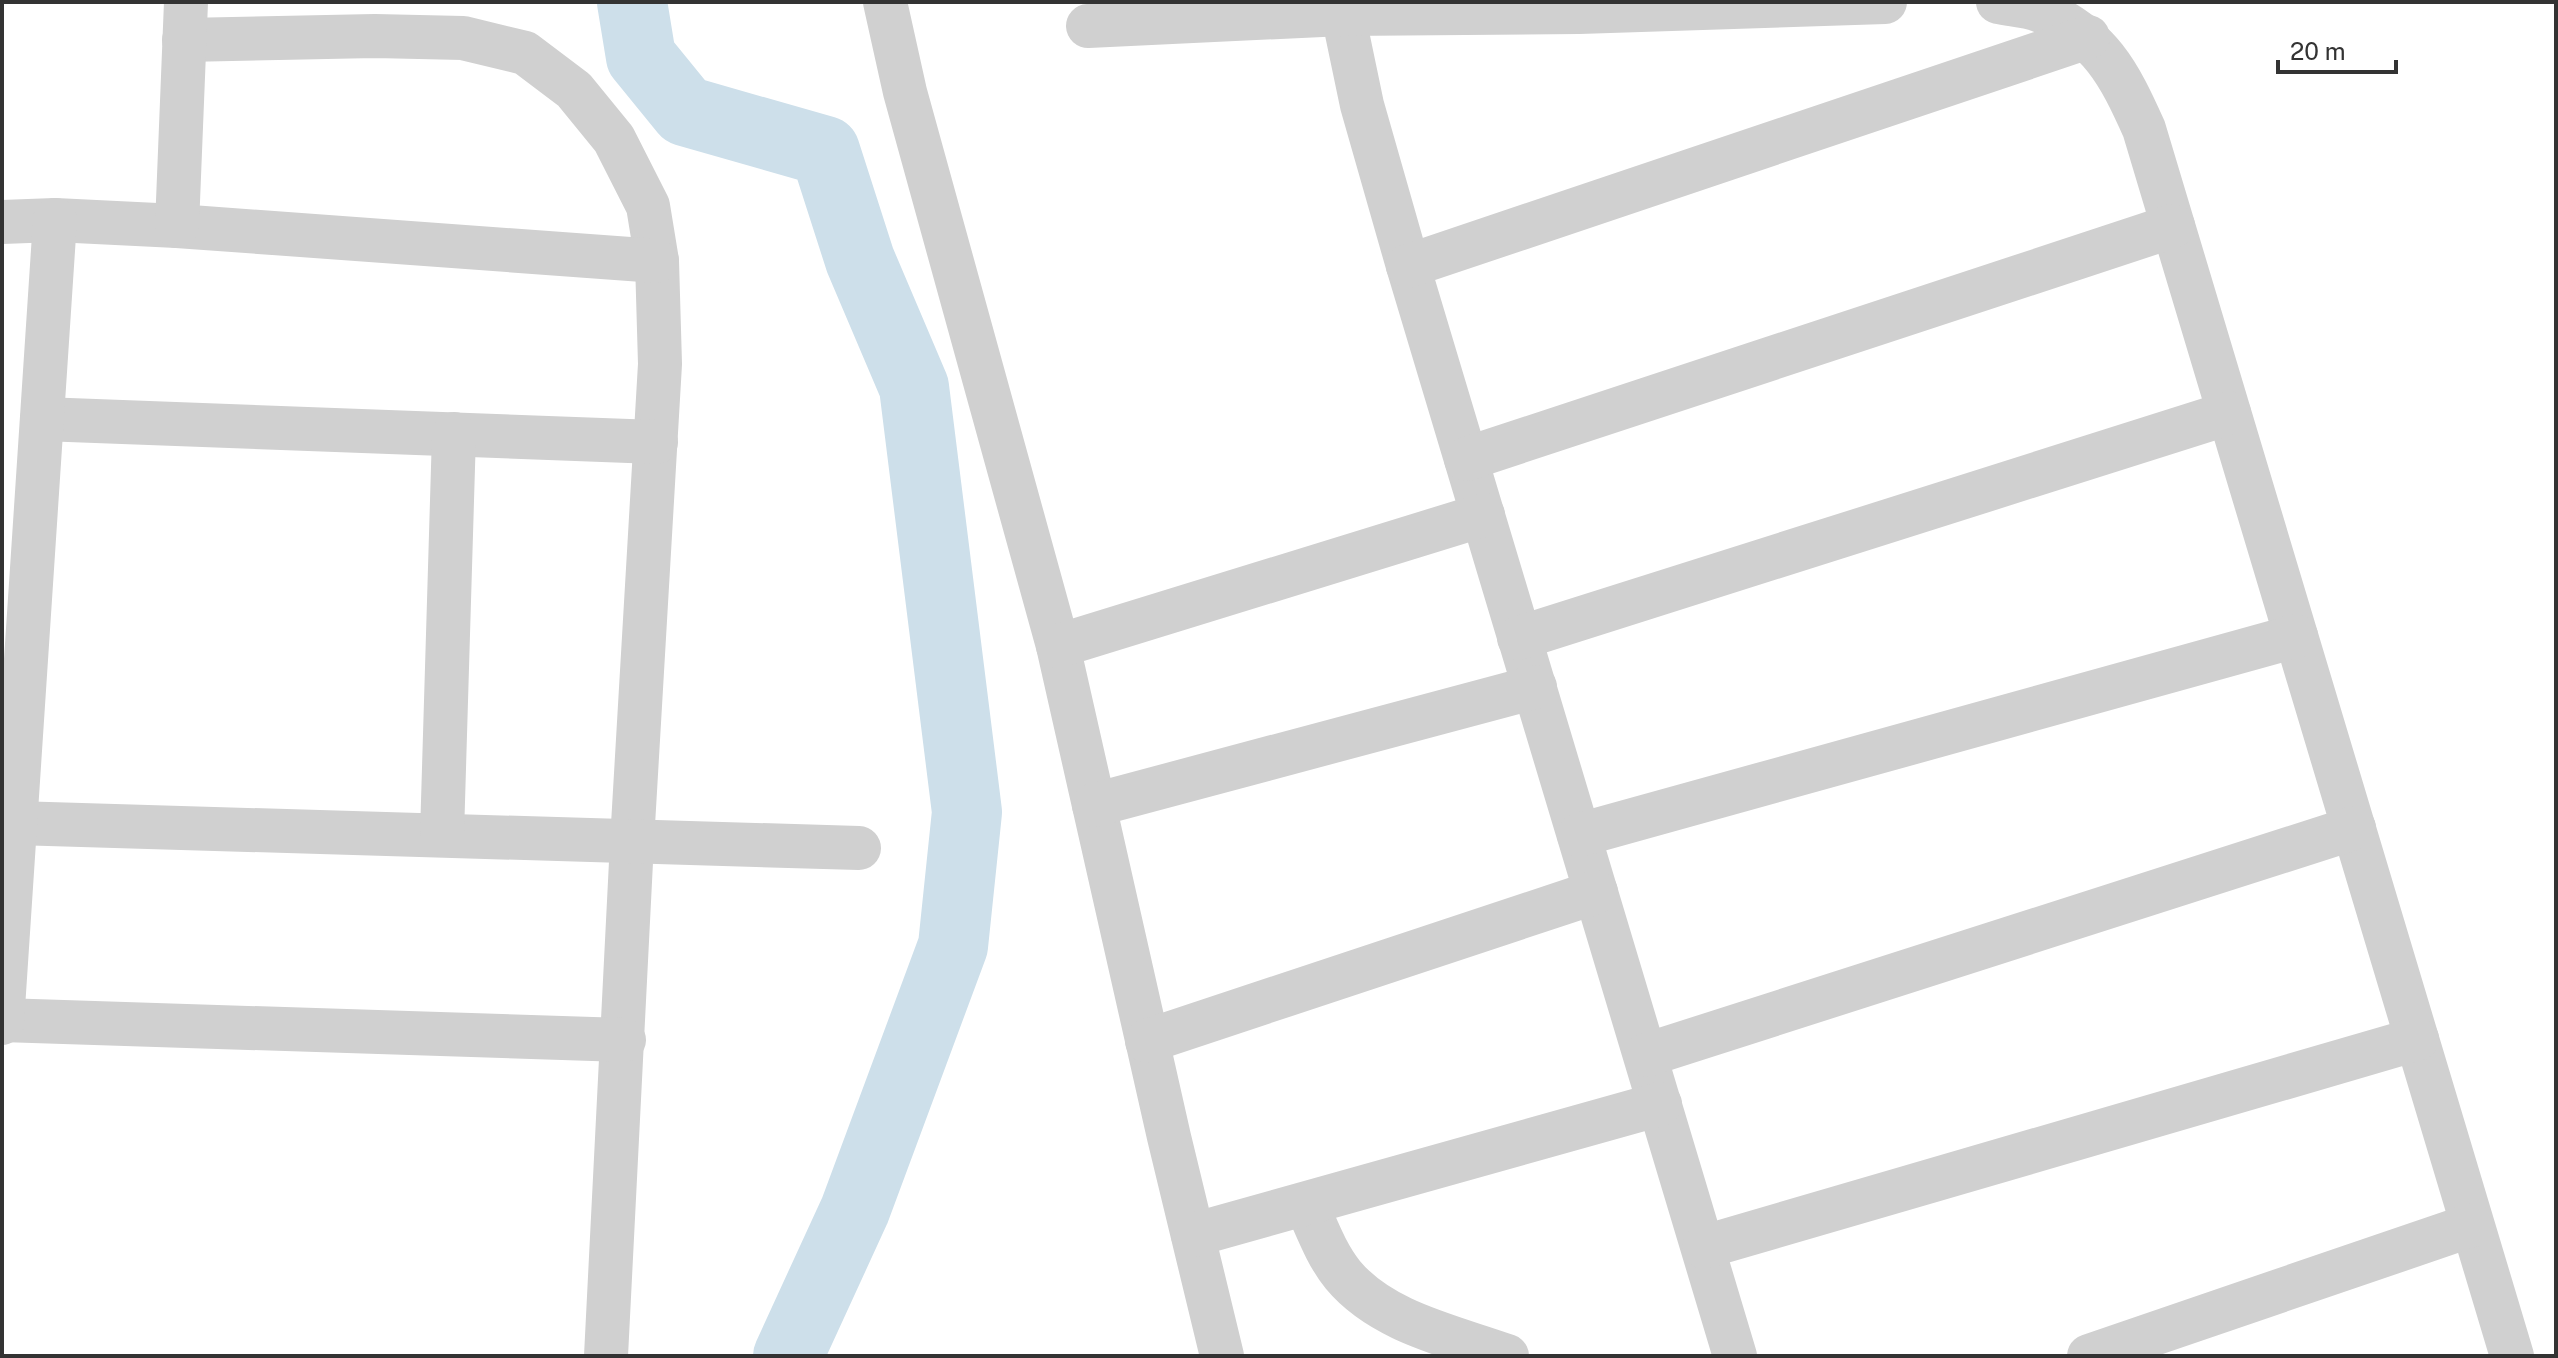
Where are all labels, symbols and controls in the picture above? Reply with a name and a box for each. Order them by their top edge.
scale bar [2278,24,2396,74]
text: 20 m [2290,37,2346,65]

